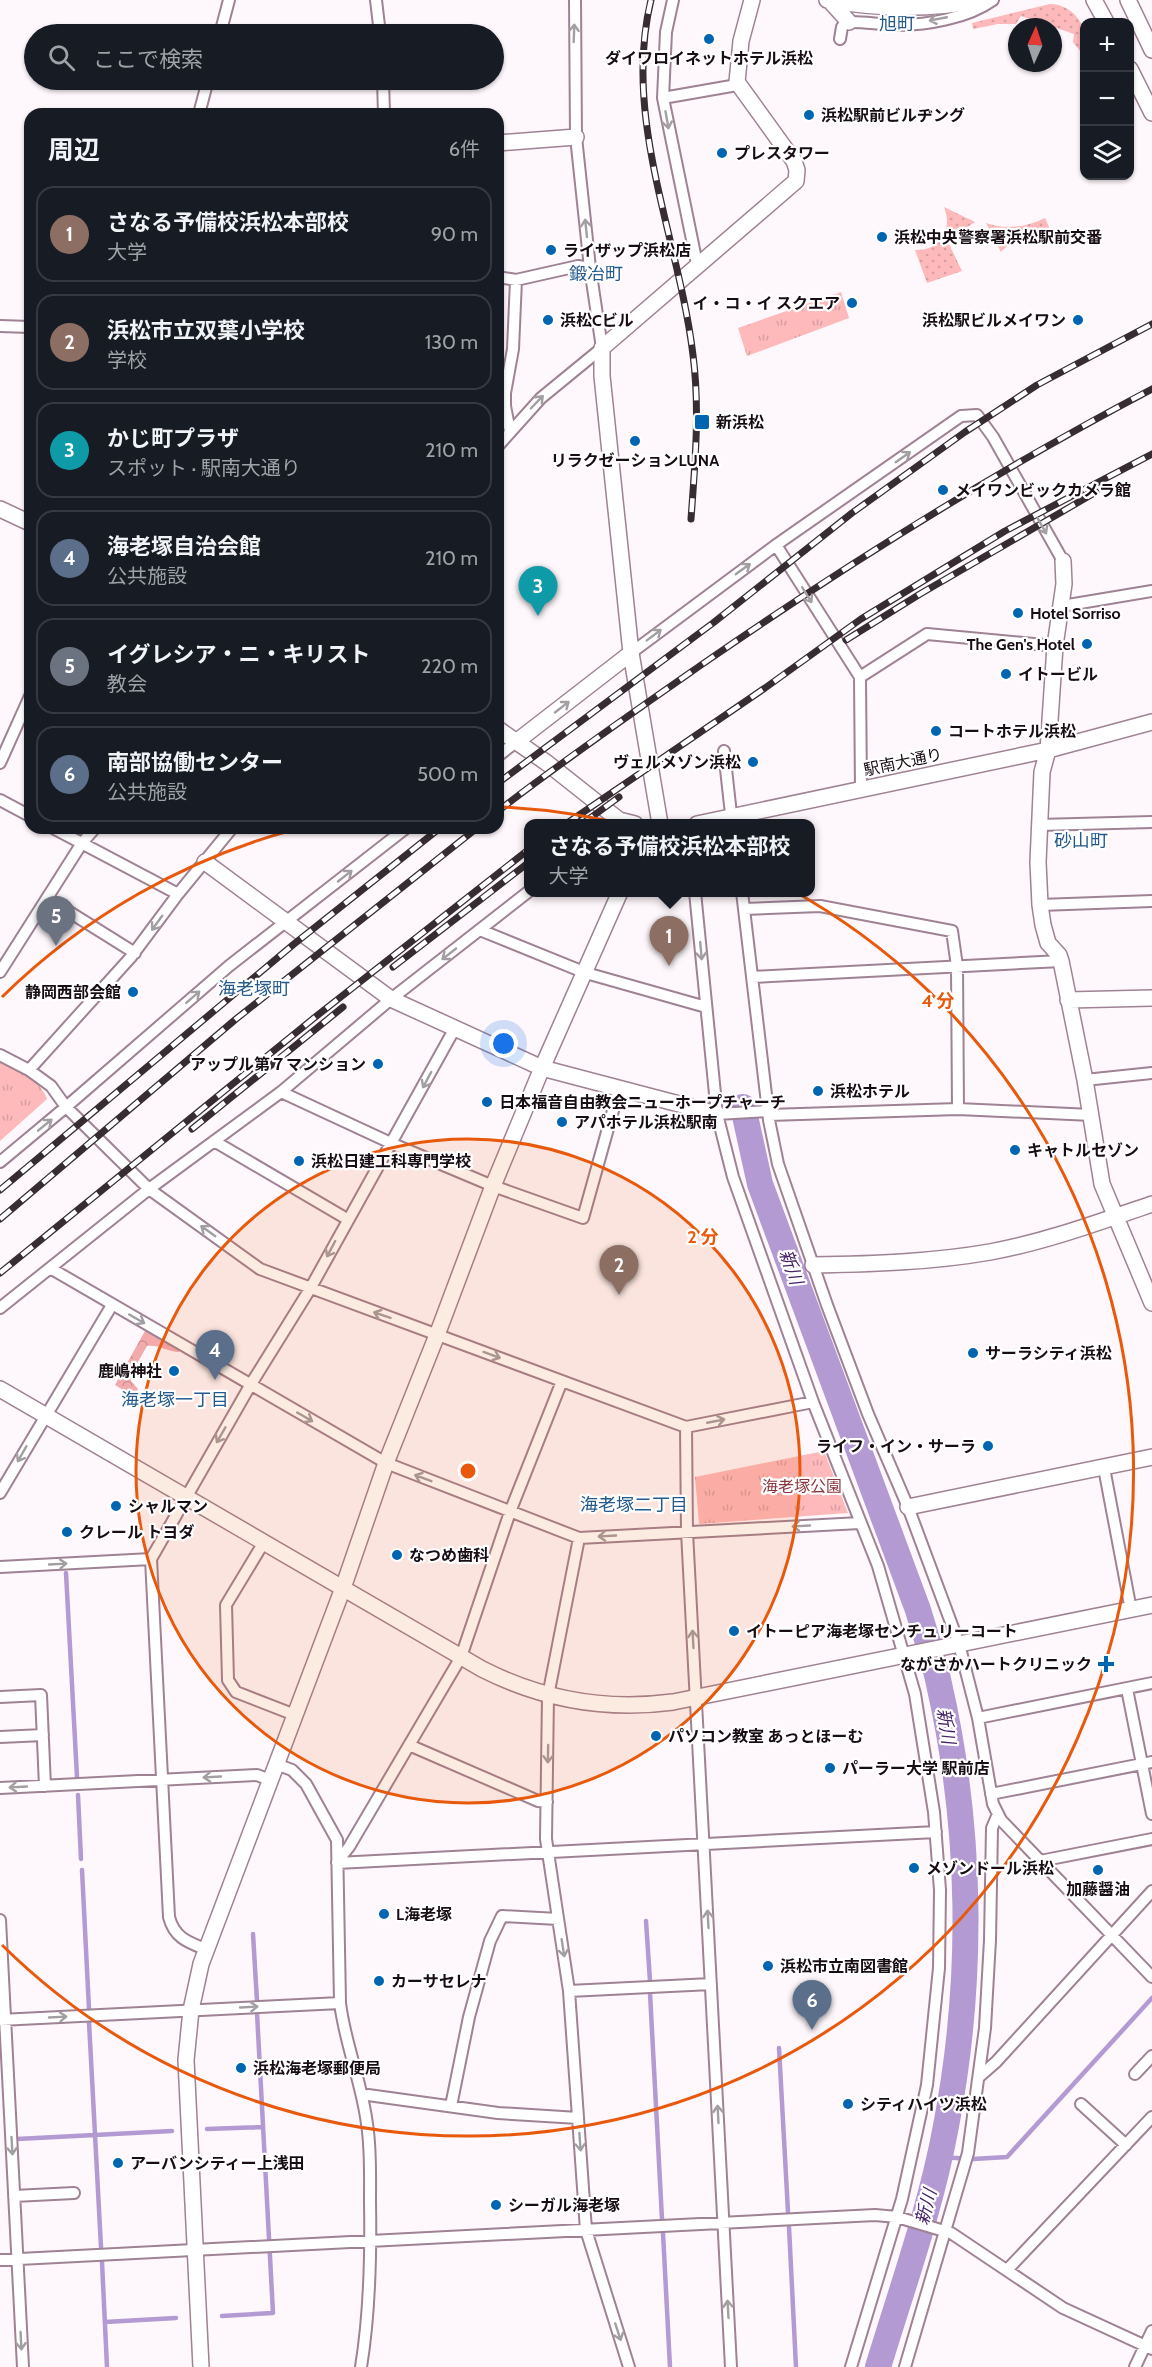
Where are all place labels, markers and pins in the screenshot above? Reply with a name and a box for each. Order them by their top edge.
marker: ダイワロイネットホテル浜松 [702,32,716,46]
place label: ダイワロイネットホテル浜松 [605,49,813,68]
place label: 浜松駅前ビルヂング [821,106,965,125]
marker: 浜松駅前ビルヂング [802,108,816,122]
place label: プレスタワー [734,144,830,163]
marker: プレスタワー [715,146,729,160]
place label: 浜松中央警察署浜松駅前交番 [894,228,1102,247]
marker: 浜松中央警察署浜松駅前交番 [875,230,889,244]
place label: ライザップ浜松店 [563,241,691,260]
marker: ライザップ浜松店 [544,243,558,257]
place label: イ・コ・イ スクエア [692,294,840,313]
marker: イ・コ・イ スクエア [845,296,859,310]
place label: 浜松Cビル [560,311,634,330]
place label: 浜松駅ビルメイワン [922,311,1066,330]
marker: 浜松Cビル [541,313,555,327]
marker: 浜松駅ビルメイワン [1071,313,1085,327]
marker: 新浜松 [693,413,711,431]
place label: 新浜松 [716,413,764,432]
marker: リラクゼーションLUNA [628,434,642,448]
place label: リラクゼーションLUNA [551,451,719,470]
place label: メイワンビックカメラ館 [955,481,1131,500]
marker: メイワンビックカメラ館 [936,483,950,497]
pin: 3 [518,566,558,616]
place label: Hotel Sorriso [1030,604,1121,623]
marker: Hotel Sorriso [1011,606,1025,620]
place label: The Gen's Hotel [967,635,1075,654]
marker: The Gen's Hotel [1080,637,1094,651]
place label: イトービル [1018,665,1098,684]
marker: イトービル [999,667,1013,681]
place label: コートホテル浜松 [948,722,1076,741]
marker: コートホテル浜松 [929,724,943,738]
place label: ヴェルメゾン浜松 [613,753,741,772]
marker: ヴェルメゾン浜松 [746,755,760,769]
pin: 5 [36,896,76,946]
pin: 1 [650,916,688,966]
place label: 静岡西部会館 [25,983,121,1002]
marker: 静岡西部会館 [126,985,140,999]
place label: アップル第７マンション [190,1055,366,1074]
marker: アップル第７マンション [371,1057,385,1071]
place label: 浜松ホテル [830,1082,910,1101]
marker: 浜松ホテル [811,1084,825,1098]
place label: 日本福音自由教会ニューホープチャーチ [499,1093,786,1112]
marker: 日本福音自由教会ニューホープチャーチ [480,1095,494,1109]
place label: アパホテル浜松駅南 [574,1113,718,1132]
marker: アパホテル浜松駅南 [555,1115,569,1129]
place label: キャトルセゾン [1027,1141,1139,1160]
marker: キャトルセゾン [1008,1143,1022,1157]
place label: 浜松日建工科専門学校 [311,1152,471,1171]
marker: 浜松日建工科専門学校 [292,1154,306,1168]
pin: 2 [600,1246,638,1295]
pin: 4 [196,1330,234,1380]
place label: サーラシティ浜松 [985,1344,1112,1363]
marker: サーラシティ浜松 [966,1346,980,1360]
place label: 鹿嶋神社 [98,1362,162,1381]
marker: 鹿嶋神社 [167,1364,181,1378]
place label: ライフ・イン・サーラ [816,1437,976,1456]
marker: ライフ・イン・サーラ [981,1439,995,1453]
centre of rings [458,1461,478,1481]
place label: シャルマン [128,1497,208,1516]
marker: シャルマン [109,1499,123,1513]
place label: クレール トヨダ [79,1523,195,1542]
marker: クレール トヨダ [60,1525,74,1539]
place label: なつめ歯科 [409,1546,489,1565]
marker: なつめ歯科 [390,1548,404,1562]
place label: イトーピア海老塚センチュリーコート [746,1622,1018,1641]
marker: イトーピア海老塚センチュリーコート [727,1624,741,1638]
place label: ながさかハートクリニック [900,1655,1092,1674]
marker: ながさかハートクリニック [1097,1655,1115,1673]
place label: パソコン教室 あっとほーむ [668,1727,864,1746]
marker: パソコン教室 あっとほーむ [649,1729,663,1743]
place label: パーラー大学 駅前店 [842,1759,990,1778]
marker: パーラー大学 駅前店 [823,1761,837,1775]
place label: メゾンドール浜松 [926,1859,1054,1878]
marker: メゾンドール浜松 [907,1861,921,1875]
marker: 加藤醤油 [1091,1863,1105,1877]
place label: 加藤醤油 [1066,1880,1130,1899]
place label: L海老塚 [396,1905,452,1924]
marker: L海老塚 [377,1907,391,1921]
place label: 浜松市立南図書館 [780,1957,908,1976]
marker: 浜松市立南図書館 [761,1959,775,1973]
place label: カーサセレナ [391,1972,487,1991]
marker: カーサセレナ [372,1974,386,1988]
pin: 6 [792,1980,832,2030]
place label: 浜松海老塚郵便局 [253,2059,381,2078]
marker: 浜松海老塚郵便局 [234,2061,248,2075]
place label: シティハイツ浜松 [860,2095,987,2114]
marker: シティハイツ浜松 [841,2097,855,2111]
place label: アーバンシティー上浅田 [130,2154,305,2173]
marker: アーバンシティー上浅田 [111,2156,125,2170]
place label: シーガル海老塚 [508,2196,620,2215]
marker: シーガル海老塚 [489,2198,503,2212]

